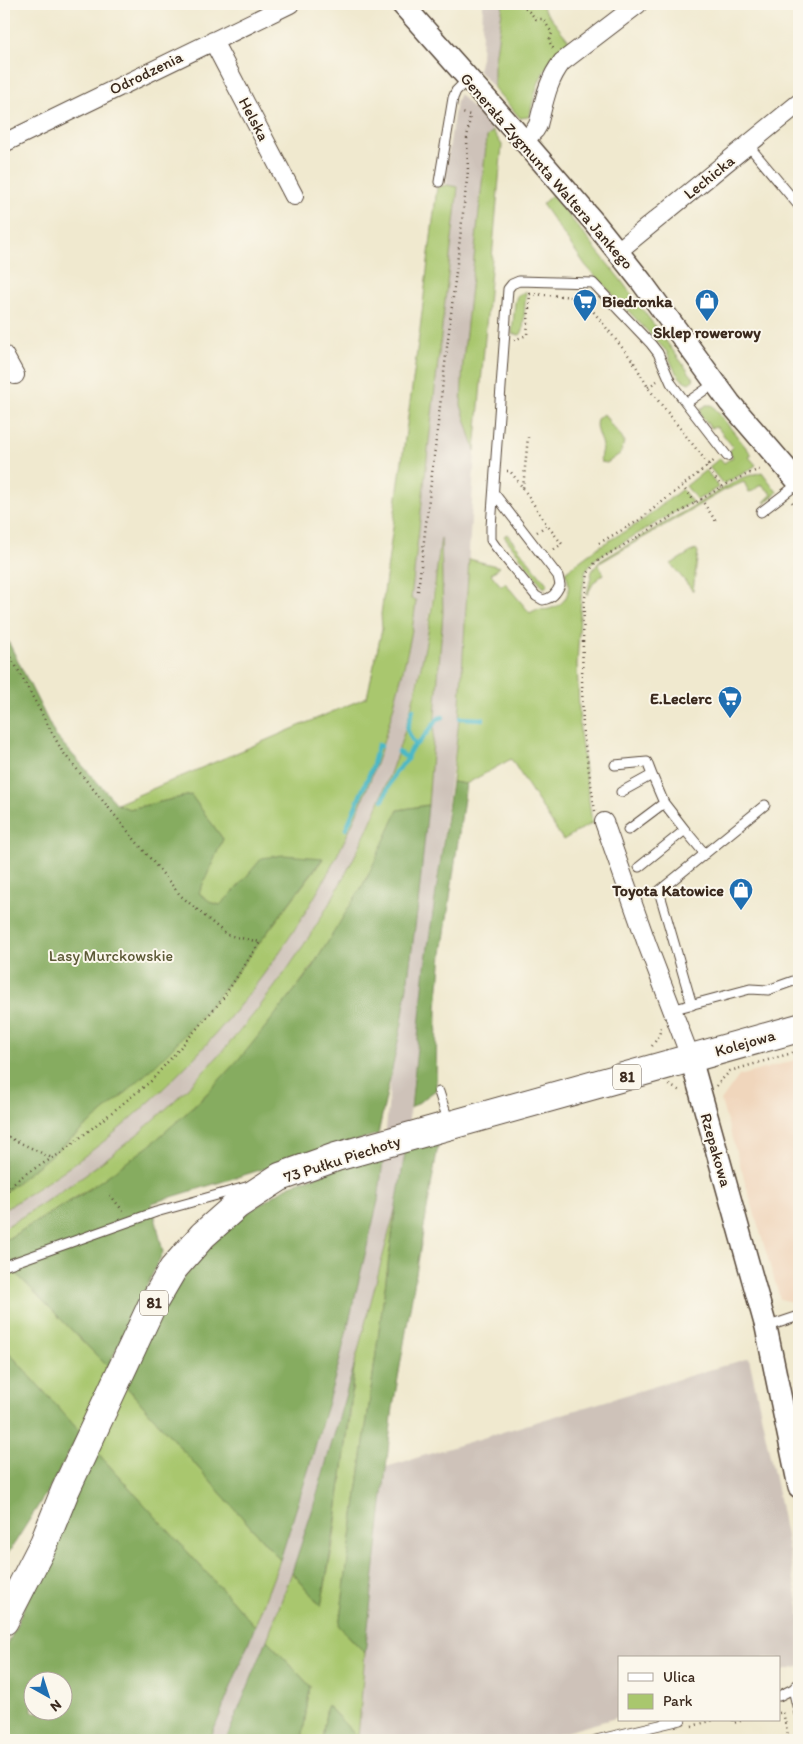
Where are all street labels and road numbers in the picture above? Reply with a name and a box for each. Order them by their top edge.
street label: Odrodzenia [106,47,186,99]
street label: Generała Zygmunta Waltera Jankego [456,69,638,273]
street label: Helska [235,94,273,144]
street label: Lechicka [680,150,739,203]
street label: Kolejowa [713,1025,778,1061]
road number: 81 [613,1064,641,1090]
street label: Rzepakowa [696,1111,736,1190]
street label: 73 Pułku Piechoty [281,1131,403,1187]
road number: 81 [140,1290,168,1316]

